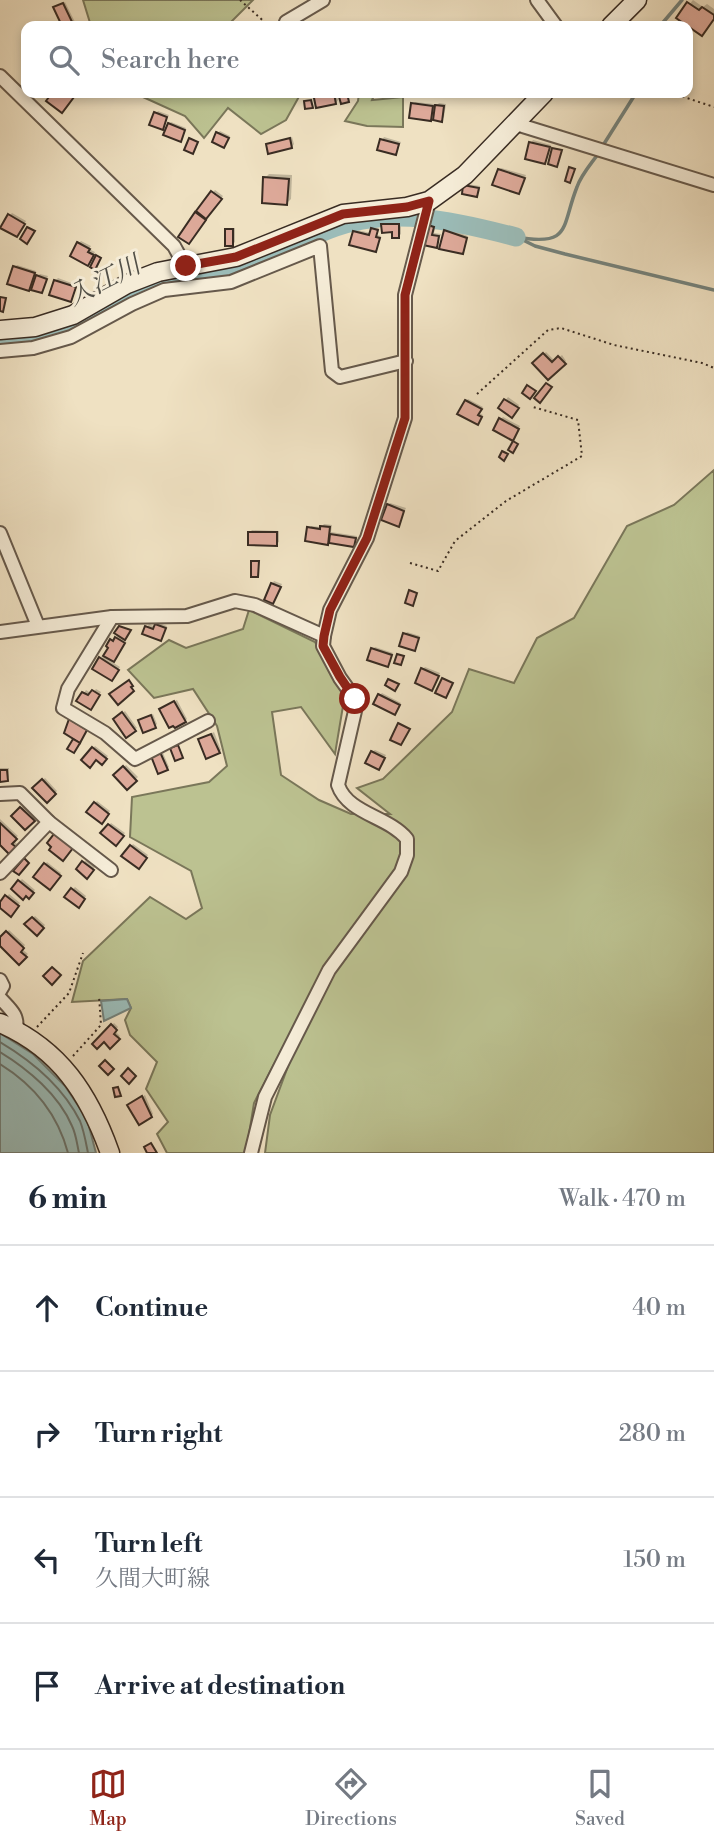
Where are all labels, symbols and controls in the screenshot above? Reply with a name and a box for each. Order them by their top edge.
search box [21,21,693,98]
icon: search [45,41,83,79]
text: Search here [101,44,240,76]
water label: 入江川 [62,248,149,313]
route end [170,250,201,281]
route start [339,683,370,714]
text: 6 min [28,1180,107,1218]
text: Walk · 470 m [559,1185,686,1213]
icon: ahead [28,1289,66,1327]
text: Continue [95,1292,208,1324]
text: 40 m [632,1294,686,1322]
icon: right [28,1415,66,1453]
text: Turn right [95,1418,223,1450]
text: 280 m [619,1420,686,1448]
text: Turn left [95,1528,203,1560]
icon: left [28,1541,66,1579]
text: 150 m [623,1546,686,1574]
text: 久間大町線 [95,1565,210,1593]
icon: arrive [28,1667,66,1705]
text: Arrive at destination [95,1670,345,1702]
tab: Map [89,1765,127,1831]
tab: Directions [305,1765,397,1831]
tab: Saved [575,1765,625,1831]

